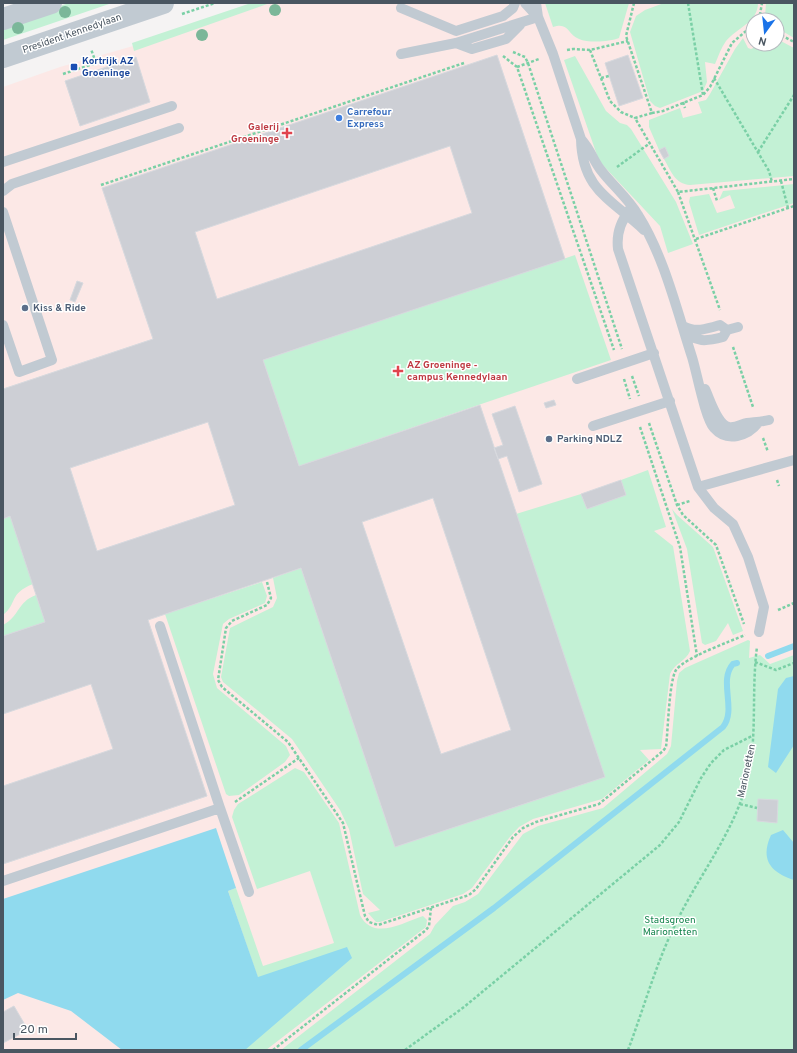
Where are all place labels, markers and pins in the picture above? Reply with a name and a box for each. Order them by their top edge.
place label: Kortrijk AZ Groeninge [82,55,133,80]
marker: Kortrijk AZ Groeninge [69,62,79,72]
place label: Carrefour Express [347,106,392,131]
marker: Carrefour Express [334,113,344,123]
place label: Galerij Groeninge [231,121,279,146]
marker: Galerij Groeninge [282,128,292,138]
place label: Kiss & Ride [33,302,86,315]
marker: Kiss & Ride [20,303,30,313]
place label: AZ Groeninge - campus Kennedylaan [407,359,507,384]
marker: AZ Groeninge - campus Kennedylaan [392,365,404,377]
place label: Parking NDLZ [557,433,622,446]
marker: Parking NDLZ [544,434,554,444]

